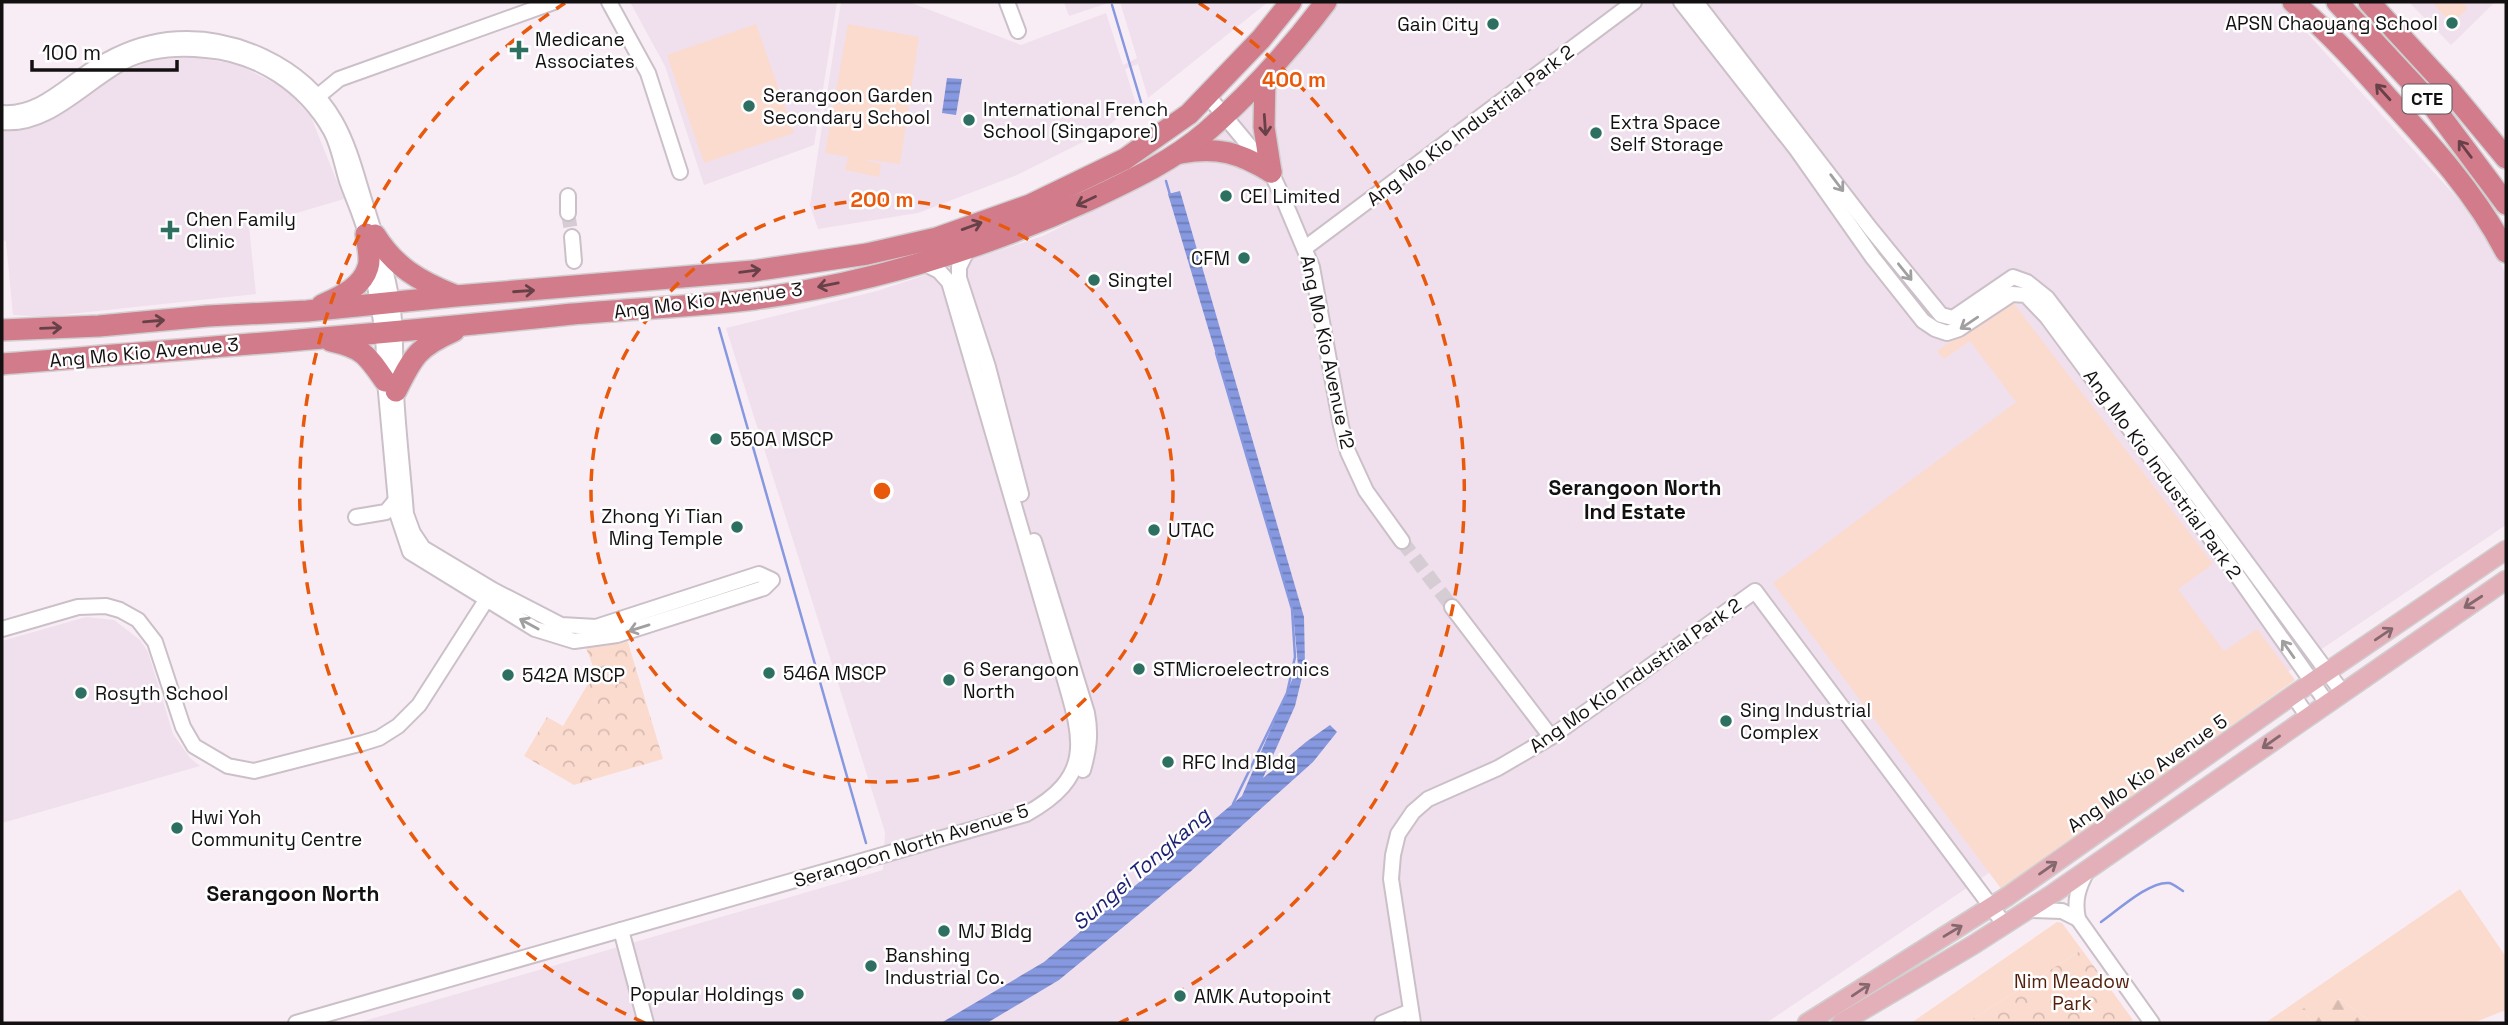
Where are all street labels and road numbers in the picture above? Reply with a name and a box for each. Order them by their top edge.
street label: Ang Mo Kio Industrial Park 2 [1362,39,1579,212]
road number: CTE [2402,84,2452,114]
street label: Ang Mo Kio Avenue 12 [1295,253,1360,451]
street label: Ang Mo Kio Avenue 3 [612,277,804,324]
street label: Ang Mo Kio Avenue 3 [48,332,240,373]
street label: Ang Mo Kio Industrial Park 2 [2078,364,2247,584]
street label: Ang Mo Kio Industrial Park 2 [1524,592,1746,758]
street label: Ang Mo Kio Avenue 5 [2062,709,2232,838]
street label: Serangoon North Avenue 5 [791,798,1032,893]

